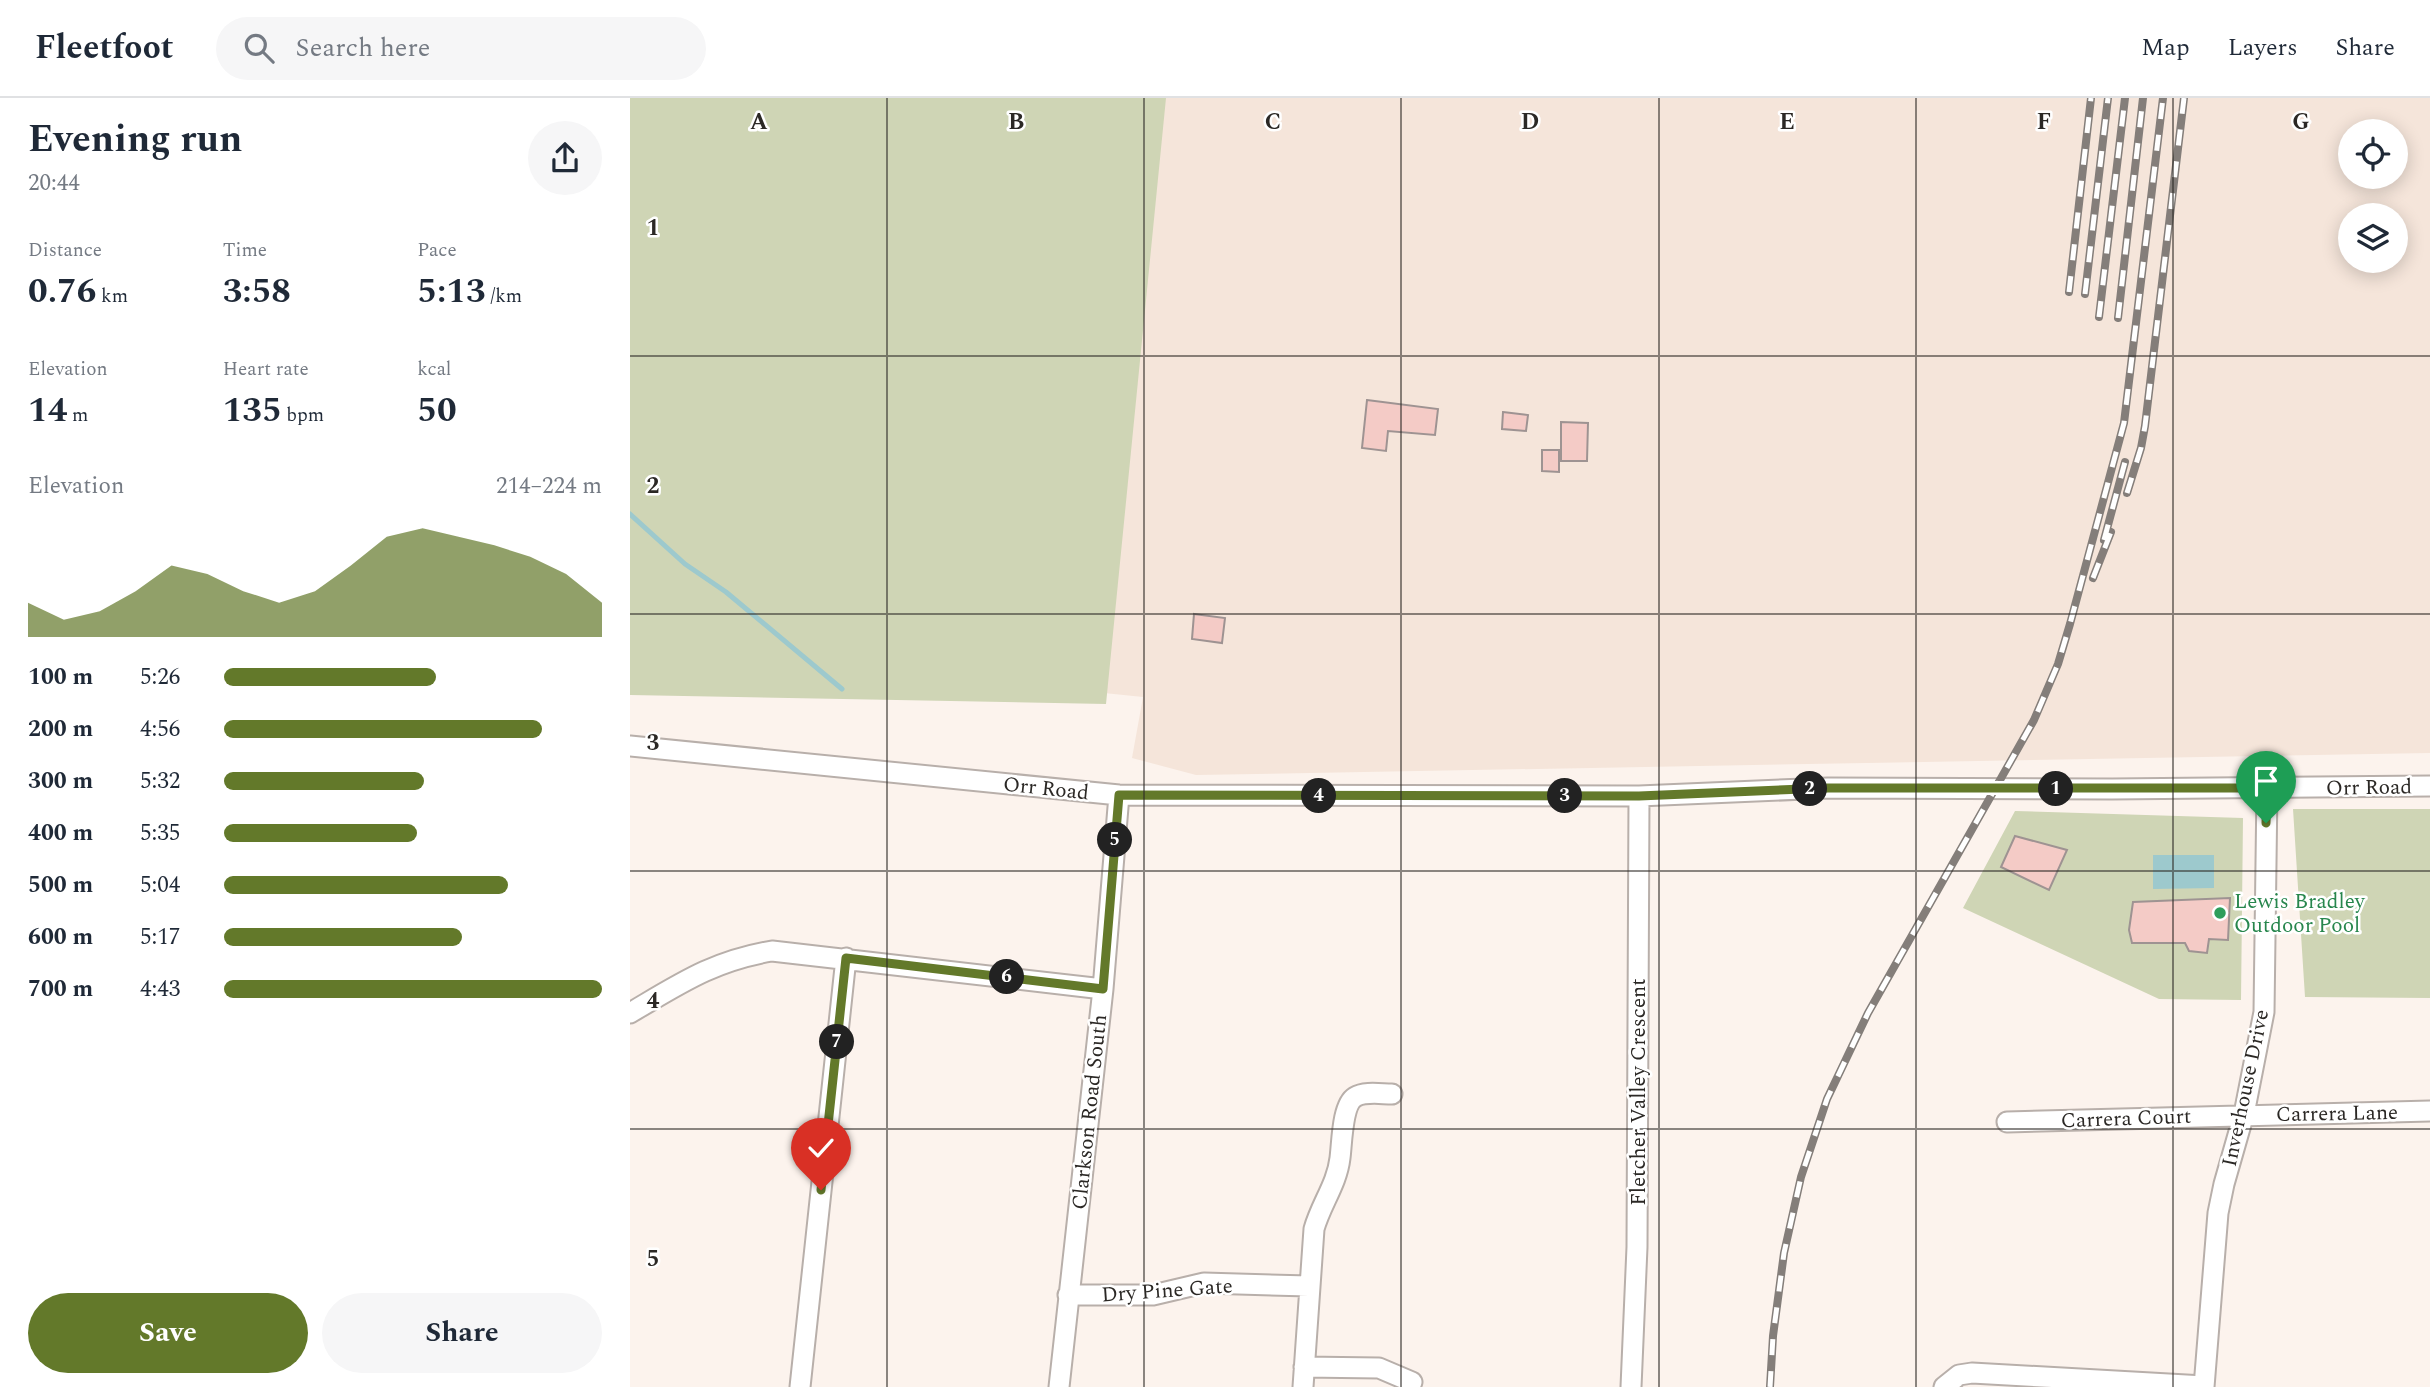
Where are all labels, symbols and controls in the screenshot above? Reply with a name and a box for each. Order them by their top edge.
search box [216,17,706,80]
text: Fleetfoot [35,23,174,73]
text: Search here [296,28,430,68]
icon: search [240,29,278,67]
text: Map [2141,30,2190,66]
text: Layers [2228,30,2298,66]
text: Share [2336,30,2395,66]
text: A [750,105,768,140]
text: B [1008,105,1024,140]
text: C [1265,105,1281,140]
text: D [1521,105,1539,140]
text: E [1779,105,1795,140]
text: F [2037,105,2051,140]
text: G [2292,105,2310,140]
text: Evening run [28,111,242,169]
map controls [2338,119,2408,273]
button: locate [2338,119,2408,189]
button: share [528,121,602,195]
text: 20:44 [28,166,80,201]
button: layers [2338,203,2408,273]
text: 1 [647,211,659,246]
text: Distance [28,236,102,265]
text: Time [223,236,267,265]
text: Pace [417,236,457,265]
text: 0.76 [28,265,96,318]
text: 3:58 [223,265,291,318]
text: 5:13 [417,265,486,318]
text: km [96,282,128,311]
text: /km [486,282,522,311]
text: Elevation [28,355,108,384]
text: Heart rate [223,355,309,384]
text: kcal [417,355,451,384]
text: 14 [28,384,67,437]
text: 135 [223,384,282,437]
text: 50 [417,384,457,437]
text: m [67,401,88,430]
text: bpm [282,401,324,430]
text: Elevation [28,469,124,504]
text: 214–224 m [496,469,602,504]
text: 2 [647,469,660,504]
text: 100 m [28,660,93,695]
text: 5:26 [140,660,180,695]
text: 200 m [28,712,93,747]
text: 4:56 [140,712,180,747]
text: 3 [647,726,660,761]
pin [2236,751,2296,823]
icon: arrive [2247,762,2285,800]
text: 300 m [28,764,93,799]
text: 5:32 [140,764,180,799]
street label: Orr Road [1001,769,1090,809]
street label: Orr Road [2326,771,2412,805]
pin: 2 [1792,772,1828,806]
pin: 1 [2038,772,2074,806]
text: 2 [1804,774,1815,803]
text: 1 [2050,774,2061,803]
pin: 4 [1302,778,1336,814]
pin: 3 [1548,778,1583,814]
text: 4 [1313,781,1324,810]
text: 3 [1559,781,1570,810]
text: 400 m [28,816,93,851]
text: 5:35 [140,816,180,851]
pin: 5 [1098,822,1133,858]
text: 5 [1109,825,1120,854]
text: 500 m [28,868,93,903]
text: 5:04 [140,868,180,903]
place label: Lewis Bradley Outdoor Pool [2234,886,2366,942]
marker: Lewis Bradley Outdoor Pool [2212,905,2228,921]
text: 600 m [28,920,93,955]
text: 5:17 [140,920,180,955]
pin: 6 [990,960,1024,994]
text: 6 [1001,962,1012,991]
text: 700 m [28,972,93,1007]
text: 4:43 [140,972,180,1007]
street label: Fletcher Valley Crescent [1623,978,1655,1206]
text: 4 [647,984,660,1019]
street label: Inverhouse Drive [2214,1007,2278,1170]
street label: Clarkson Road South [1064,1013,1116,1211]
pin: 7 [820,1024,854,1060]
text: 7 [831,1027,842,1056]
street label: Carrera Lane [2276,1097,2398,1131]
street label: Carrera Court [2060,1101,2192,1137]
pin [791,1118,851,1190]
icon: check [802,1129,840,1167]
text: 5 [647,1242,659,1277]
street label: Dry Pine Gate [1100,1270,1234,1312]
button: Save [28,1293,308,1373]
button: Share [322,1293,602,1373]

